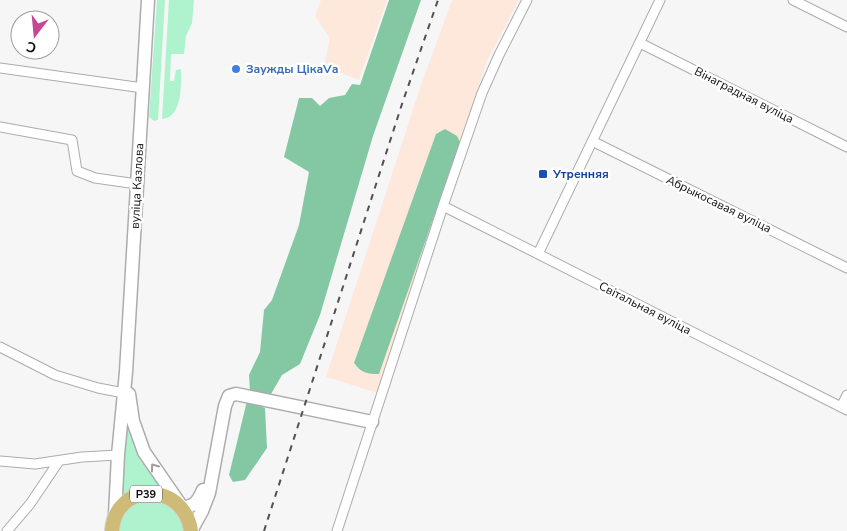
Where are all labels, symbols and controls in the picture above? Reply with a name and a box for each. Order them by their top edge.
north arrow [10,10,60,60]
text: С [24,36,39,57]
place label: Заужды ЦікаVа [246,61,338,77]
marker: Заужды ЦікаVа [230,63,242,75]
street label: Вінаградная вуліца [692,63,796,127]
street label: вуліца Казлова [127,143,147,229]
place label: Утренняя [552,166,609,182]
marker: Утренняя [537,168,549,180]
street label: Абрыкосавая вуліца [664,172,774,236]
street label: Світальная вуліца [596,278,694,338]
one-way arrow [151,464,159,473]
road number: Р39 [130,486,162,502]

